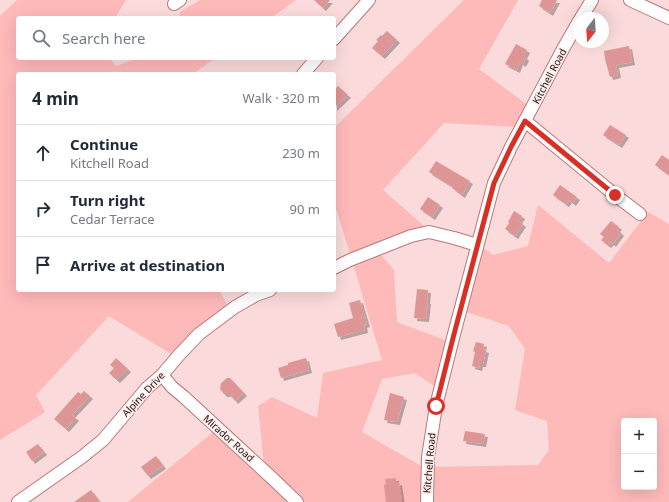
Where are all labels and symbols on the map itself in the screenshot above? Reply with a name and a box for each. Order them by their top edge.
north arrow [573,12,609,48]
street label: Kitchell Road [529,46,569,106]
route end [606,186,624,204]
street label: Alpine Drive [118,368,168,420]
route start [427,397,445,415]
street label: Mirador Road [200,411,258,465]
street label: Kitchell Road [419,432,439,494]

